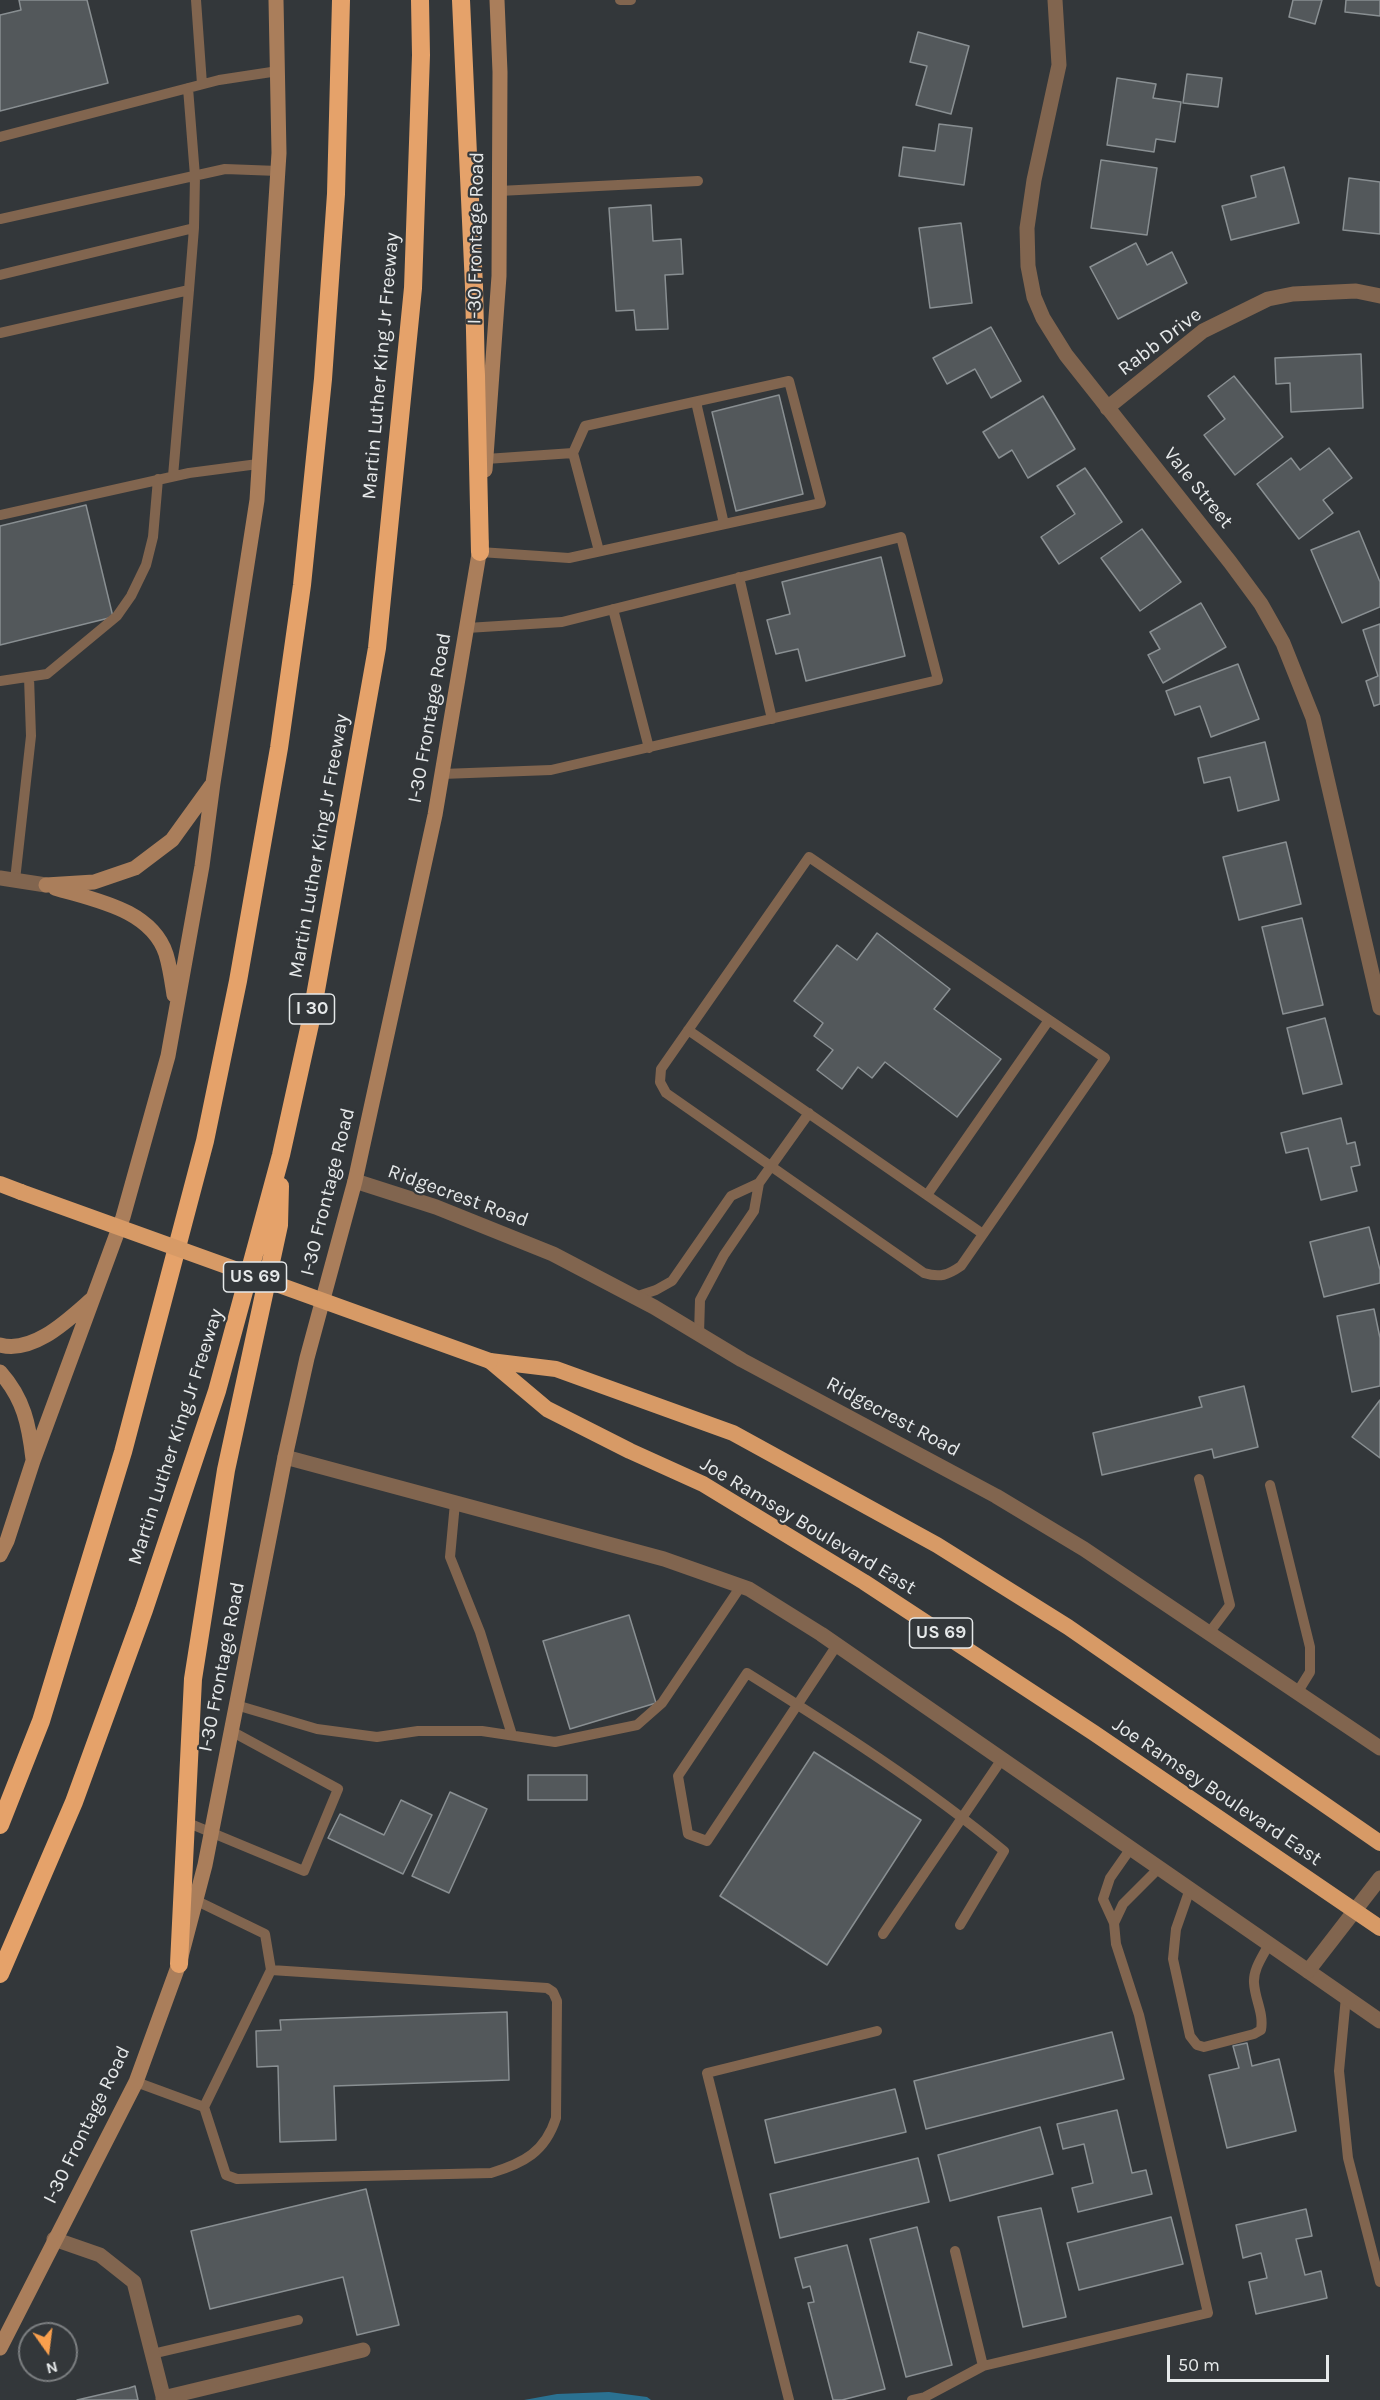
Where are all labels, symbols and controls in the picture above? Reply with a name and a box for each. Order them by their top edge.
street label: I-30 Frontage Road [462,152,490,324]
street label: Martin Luther King Jr Freeway [357,231,405,501]
street label: Rabb Drive [1113,303,1207,381]
street label: Vale Street [1158,443,1238,533]
street label: I-30 Frontage Road [403,631,457,805]
street label: Martin Luther King Jr Freeway [284,712,354,980]
road number: I 30 [290,994,334,1024]
street label: I-30 Frontage Road [295,1105,361,1279]
street label: Ridgecrest Road [384,1159,532,1233]
road number: US 69 [224,1262,286,1292]
street label: Martin Luther King Jr Freeway [123,1306,229,1568]
street label: Ridgecrest Road [822,1372,964,1462]
street label: Joe Ramsey Boulevard East [696,1452,920,1600]
street label: I-30 Frontage Road [194,1580,250,1754]
road number: US 69 [910,1618,972,1648]
street label: Joe Ramsey Boulevard East [1108,1713,1326,1871]
street label: I-30 Frontage Road [38,2042,136,2208]
north arrow [18,2322,78,2382]
scale bar [1170,2343,1332,2381]
text: 50 m [1178,2354,1220,2376]
text: N [44,2357,60,2379]

